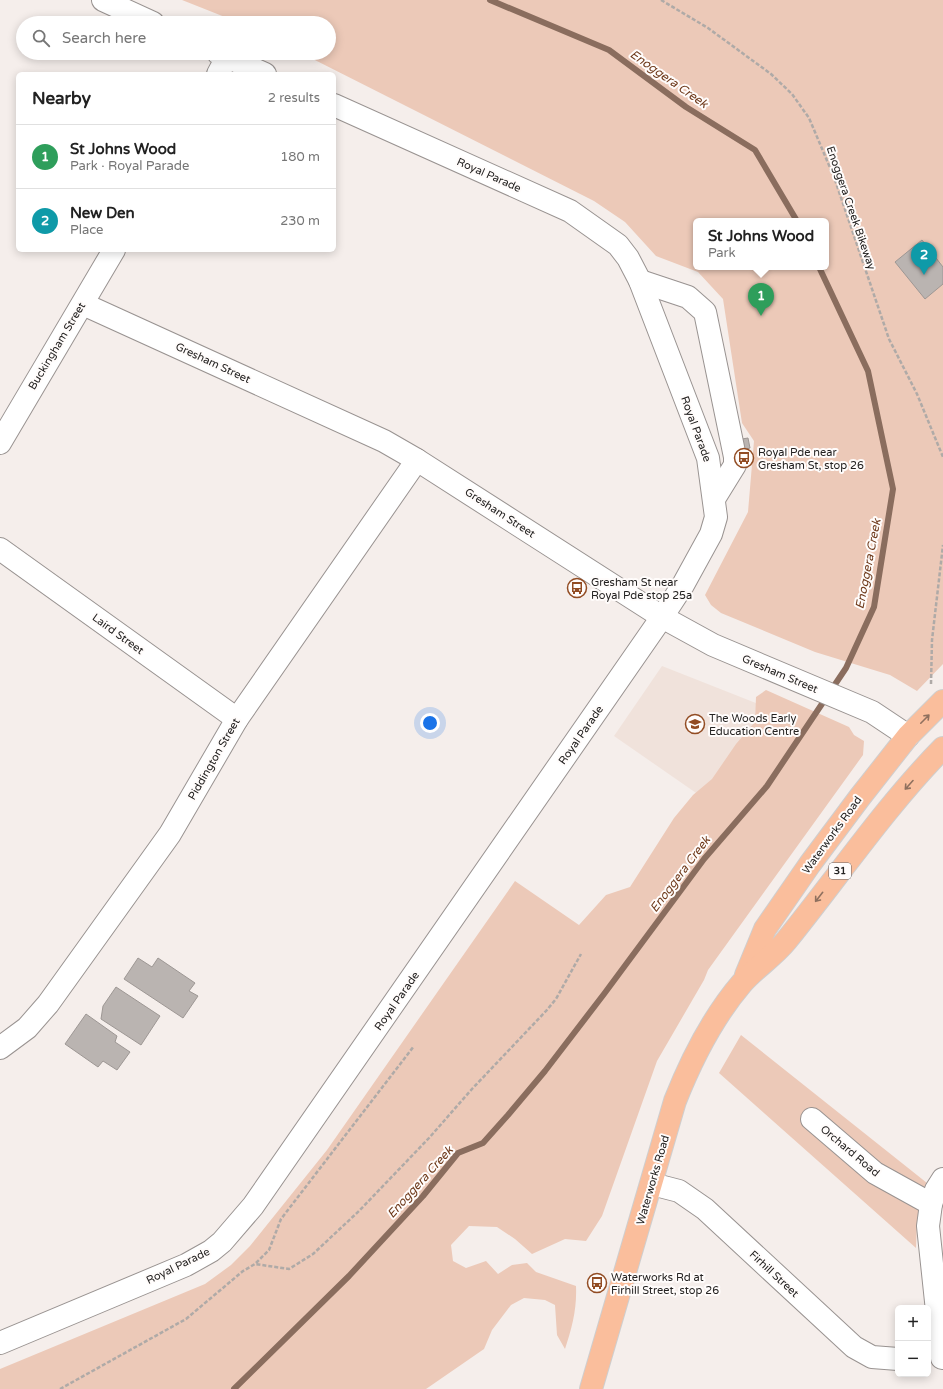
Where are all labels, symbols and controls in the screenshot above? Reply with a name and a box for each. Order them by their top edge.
search box [16,16,336,60]
icon: search [30,27,52,49]
text: Search here [62,29,146,47]
water label: Enoggera Creek [628,47,712,112]
text: Nearby [32,88,91,109]
text: 2 results [268,90,320,106]
text: St Johns Wood [70,140,176,158]
street label: Enoggera Creek Bikeway [824,145,878,271]
text: 1 [41,149,49,165]
text: 180 m [280,149,320,165]
street label: Royal Parade [455,155,523,195]
text: Park · Royal Parade [70,158,189,174]
text: New Den [70,204,135,222]
text: 2 [41,213,49,229]
text: 230 m [280,213,320,229]
popup [693,218,829,270]
text: Place [70,222,103,238]
text: St Johns Wood [708,227,814,245]
pin: 2 [911,242,937,275]
text: Park [708,245,736,261]
pin: 1 [748,283,774,316]
street label: Buckingham Street [26,300,88,392]
street label: Gresham Street [173,340,253,386]
street label: Royal Parade [678,394,714,464]
place label: Royal Pde near Gresham St, stop 26 [758,446,864,472]
bus stop icon: Royal Pde near Gresham St, stop 26 [733,447,755,469]
street label: Gresham Street [462,485,538,541]
water label: Enoggera Creek [852,516,884,610]
place label: Gresham St near Royal Pde stop 25a [591,576,692,602]
bus stop icon: Gresham St near Royal Pde stop 25a [566,577,588,599]
street label: Laird Street [90,611,146,657]
street label: Gresham Street [740,652,820,696]
street label: Royal Parade [556,703,606,767]
place label: The Woods Early Education Centre [709,712,799,738]
your location [420,713,440,733]
school or university icon: The Woods Early Education Centre [684,713,706,735]
one-way arrow [921,714,930,724]
street label: Piddington Street [185,716,243,802]
one-way arrow [905,779,914,789]
street label: Waterworks Road [800,794,864,876]
water label: Enoggera Creek [647,832,714,915]
road number: 31 [829,863,851,879]
one-way arrow [815,892,824,903]
street label: Royal Parade [372,969,422,1033]
street label: Orchard Road [818,1123,882,1180]
street label: Waterworks Road [634,1134,672,1226]
water label: Enoggera Creek [384,1142,457,1221]
street label: Royal Parade [144,1245,212,1287]
street label: Firhill Street [747,1248,801,1300]
place label: Waterworks Rd at Firhill Street, stop 26 [611,1271,719,1297]
bus stop icon: Waterworks Rd at Firhill Street, stop 26 [586,1272,608,1294]
map controls [895,1305,931,1377]
button: + [895,1305,931,1341]
button: − [895,1341,931,1377]

